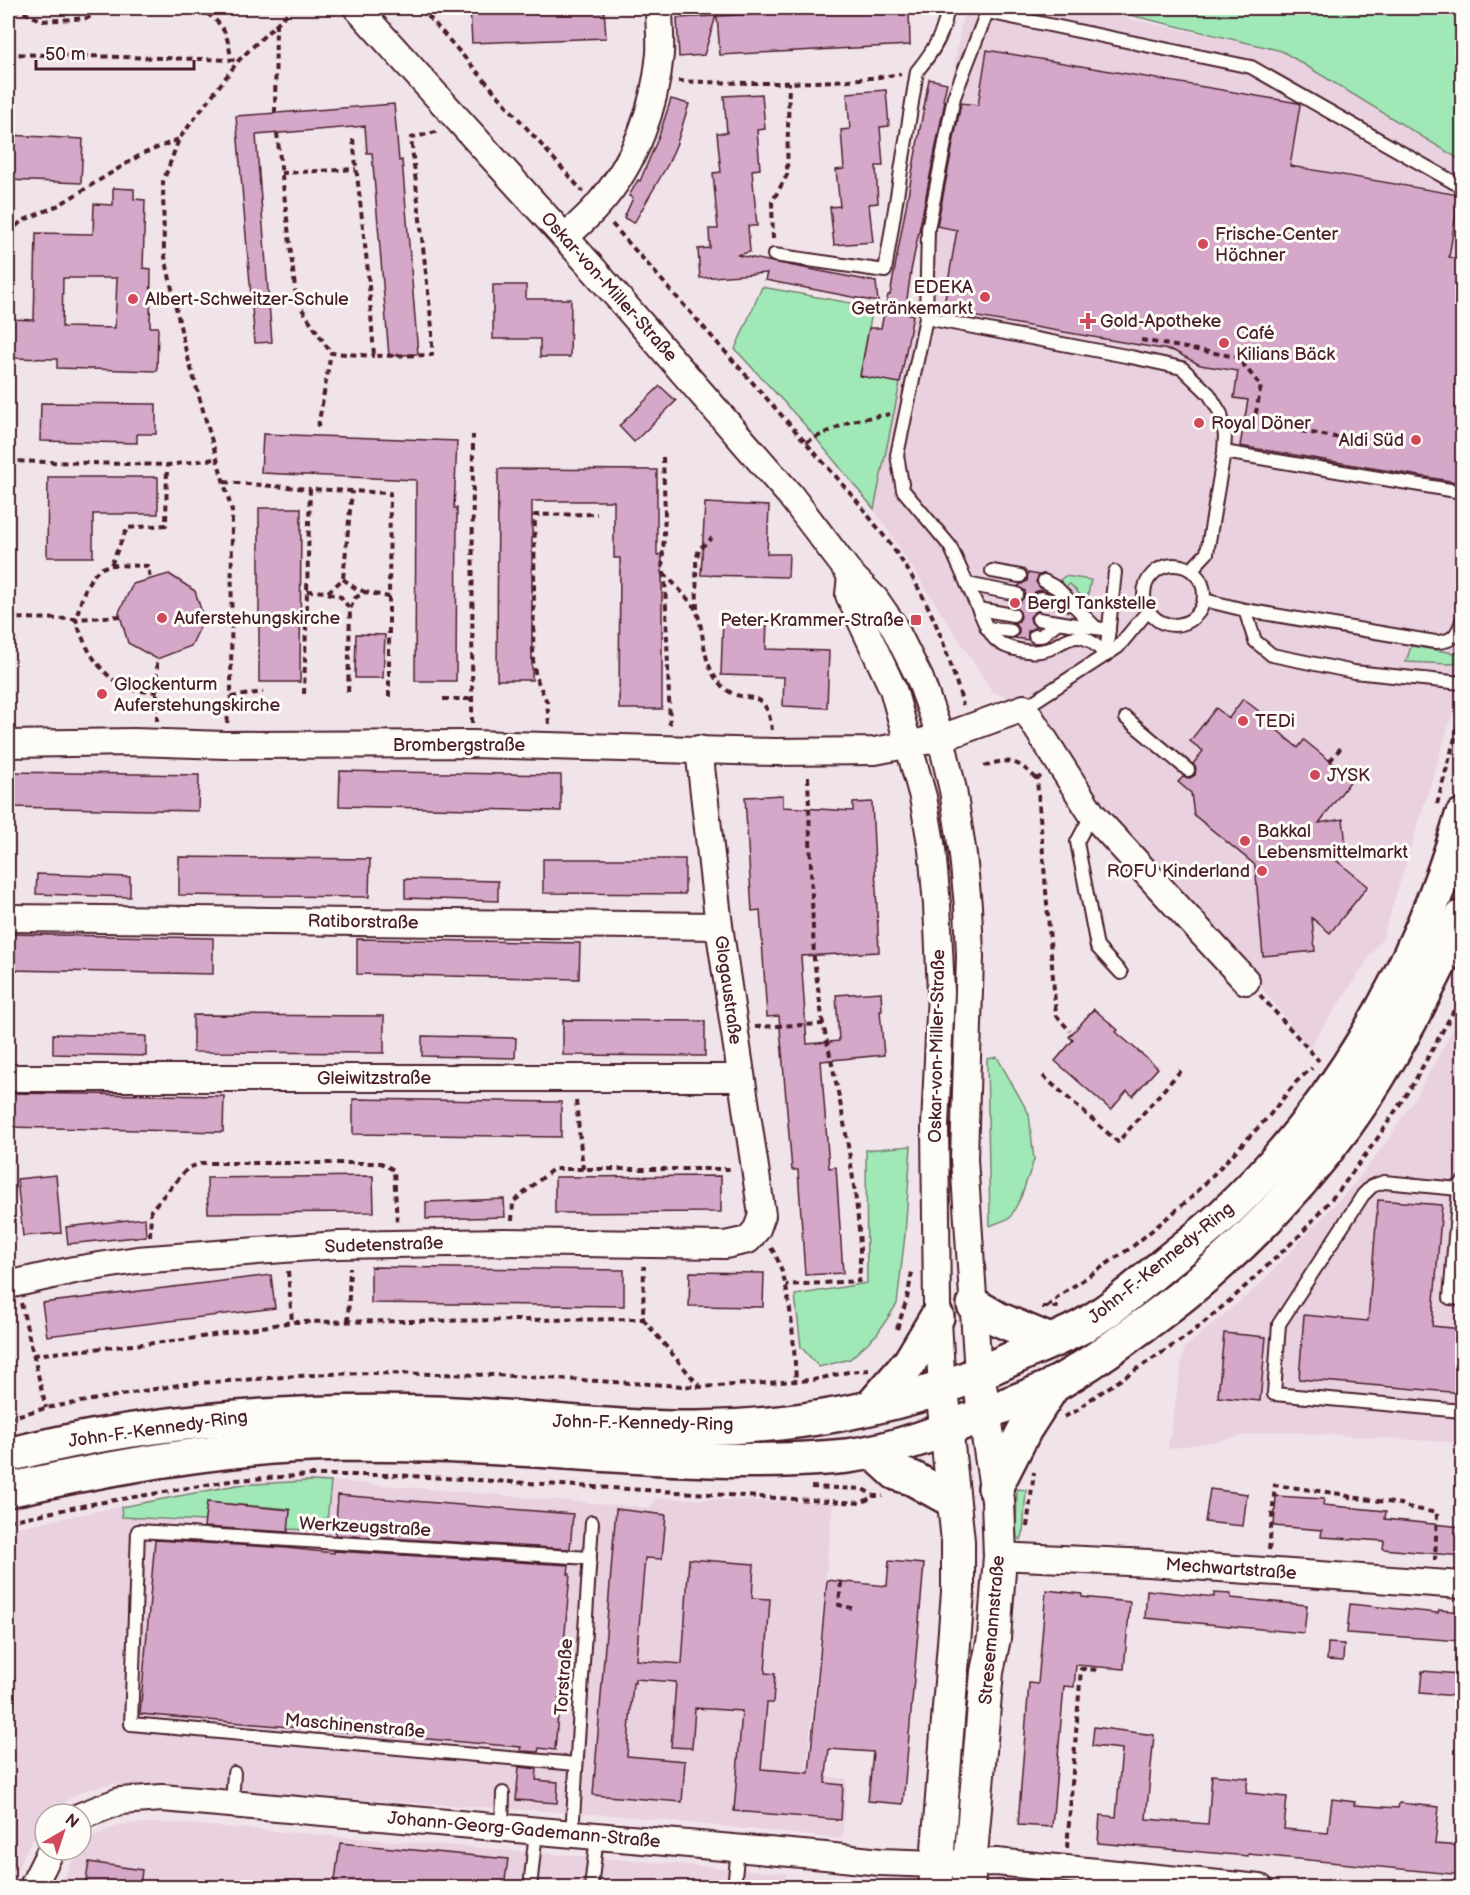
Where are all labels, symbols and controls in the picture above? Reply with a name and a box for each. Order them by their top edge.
scale bar [36,33,194,71]
text: 50 m [45,44,86,65]
street label: Oskar-von-Miller-Straße [536,208,682,366]
place label: Frische-Center Höchner [1215,224,1338,266]
marker: Frische-Center Höchner [1196,237,1210,251]
place label: EDEKA Getränkemarkt [851,277,973,319]
place label: Albert-Schweitzer-Schule [145,289,349,310]
marker: EDEKA Getränkemarkt [978,290,992,304]
marker: Albert-Schweitzer-Schule [126,292,140,306]
place label: Gold-Apotheke [1100,311,1221,332]
marker: Gold-Apotheke [1081,314,1095,328]
place label: Café Kilians Bäck [1236,323,1335,365]
marker: Café Kilians Bäck [1217,336,1231,350]
place label: Royal Döner [1211,413,1311,434]
marker: Royal Döner [1192,416,1206,430]
place label: Aldi Süd [1339,430,1404,451]
marker: Aldi Süd [1409,433,1423,447]
place label: Bergl Tankstelle [1027,593,1156,614]
marker: Bergl Tankstelle [1008,596,1022,610]
place label: Auferstehungskirche [174,608,341,629]
place label: Peter-Krammer-Straße [720,610,904,631]
marker: Auferstehungskirche [155,611,169,625]
marker: Peter-Krammer-Straße [909,613,923,627]
place label: Glockenturm Auferstehungskirche [114,674,281,716]
marker: Glockenturm Auferstehungskirche [95,687,109,701]
place label: TEDi [1255,711,1295,732]
marker: TEDi [1236,714,1250,728]
street label: Brombergstraße [393,735,526,756]
place label: JYSK [1327,765,1370,786]
marker: JYSK [1308,768,1322,782]
place label: Bakkal Lebensmittelmarkt [1257,821,1409,863]
marker: Bakkal Lebensmittelmarkt [1238,834,1252,848]
place label: ROFU Kinderland [1107,861,1250,882]
marker: ROFU Kinderland [1255,864,1269,878]
street label: Ratiborstraße [307,911,419,933]
street label: Glogaustraße [710,934,746,1046]
street label: Oskar-von-Miller-Straße [925,949,949,1143]
street label: Gleiwitzstraße [317,1068,431,1089]
street label: John-F.-Kennedy-Ring [1084,1198,1238,1328]
street label: Sudetenstraße [324,1232,444,1258]
street label: John-F.-Kennedy-Ring [67,1406,249,1452]
street label: John-F.-Kennedy-Ring [552,1411,734,1435]
street label: Werkzeugstraße [298,1513,432,1541]
street label: Stresemannstraße [975,1554,1009,1705]
street label: Mechwartstraße [1165,1554,1298,1584]
street label: Torstraße [551,1637,577,1716]
street label: Maschinenstraße [284,1709,426,1743]
north arrow [33,1802,93,1862]
street label: Johann-Georg-Gademann-Straße [387,1808,662,1852]
text: N [61,1810,82,1833]

